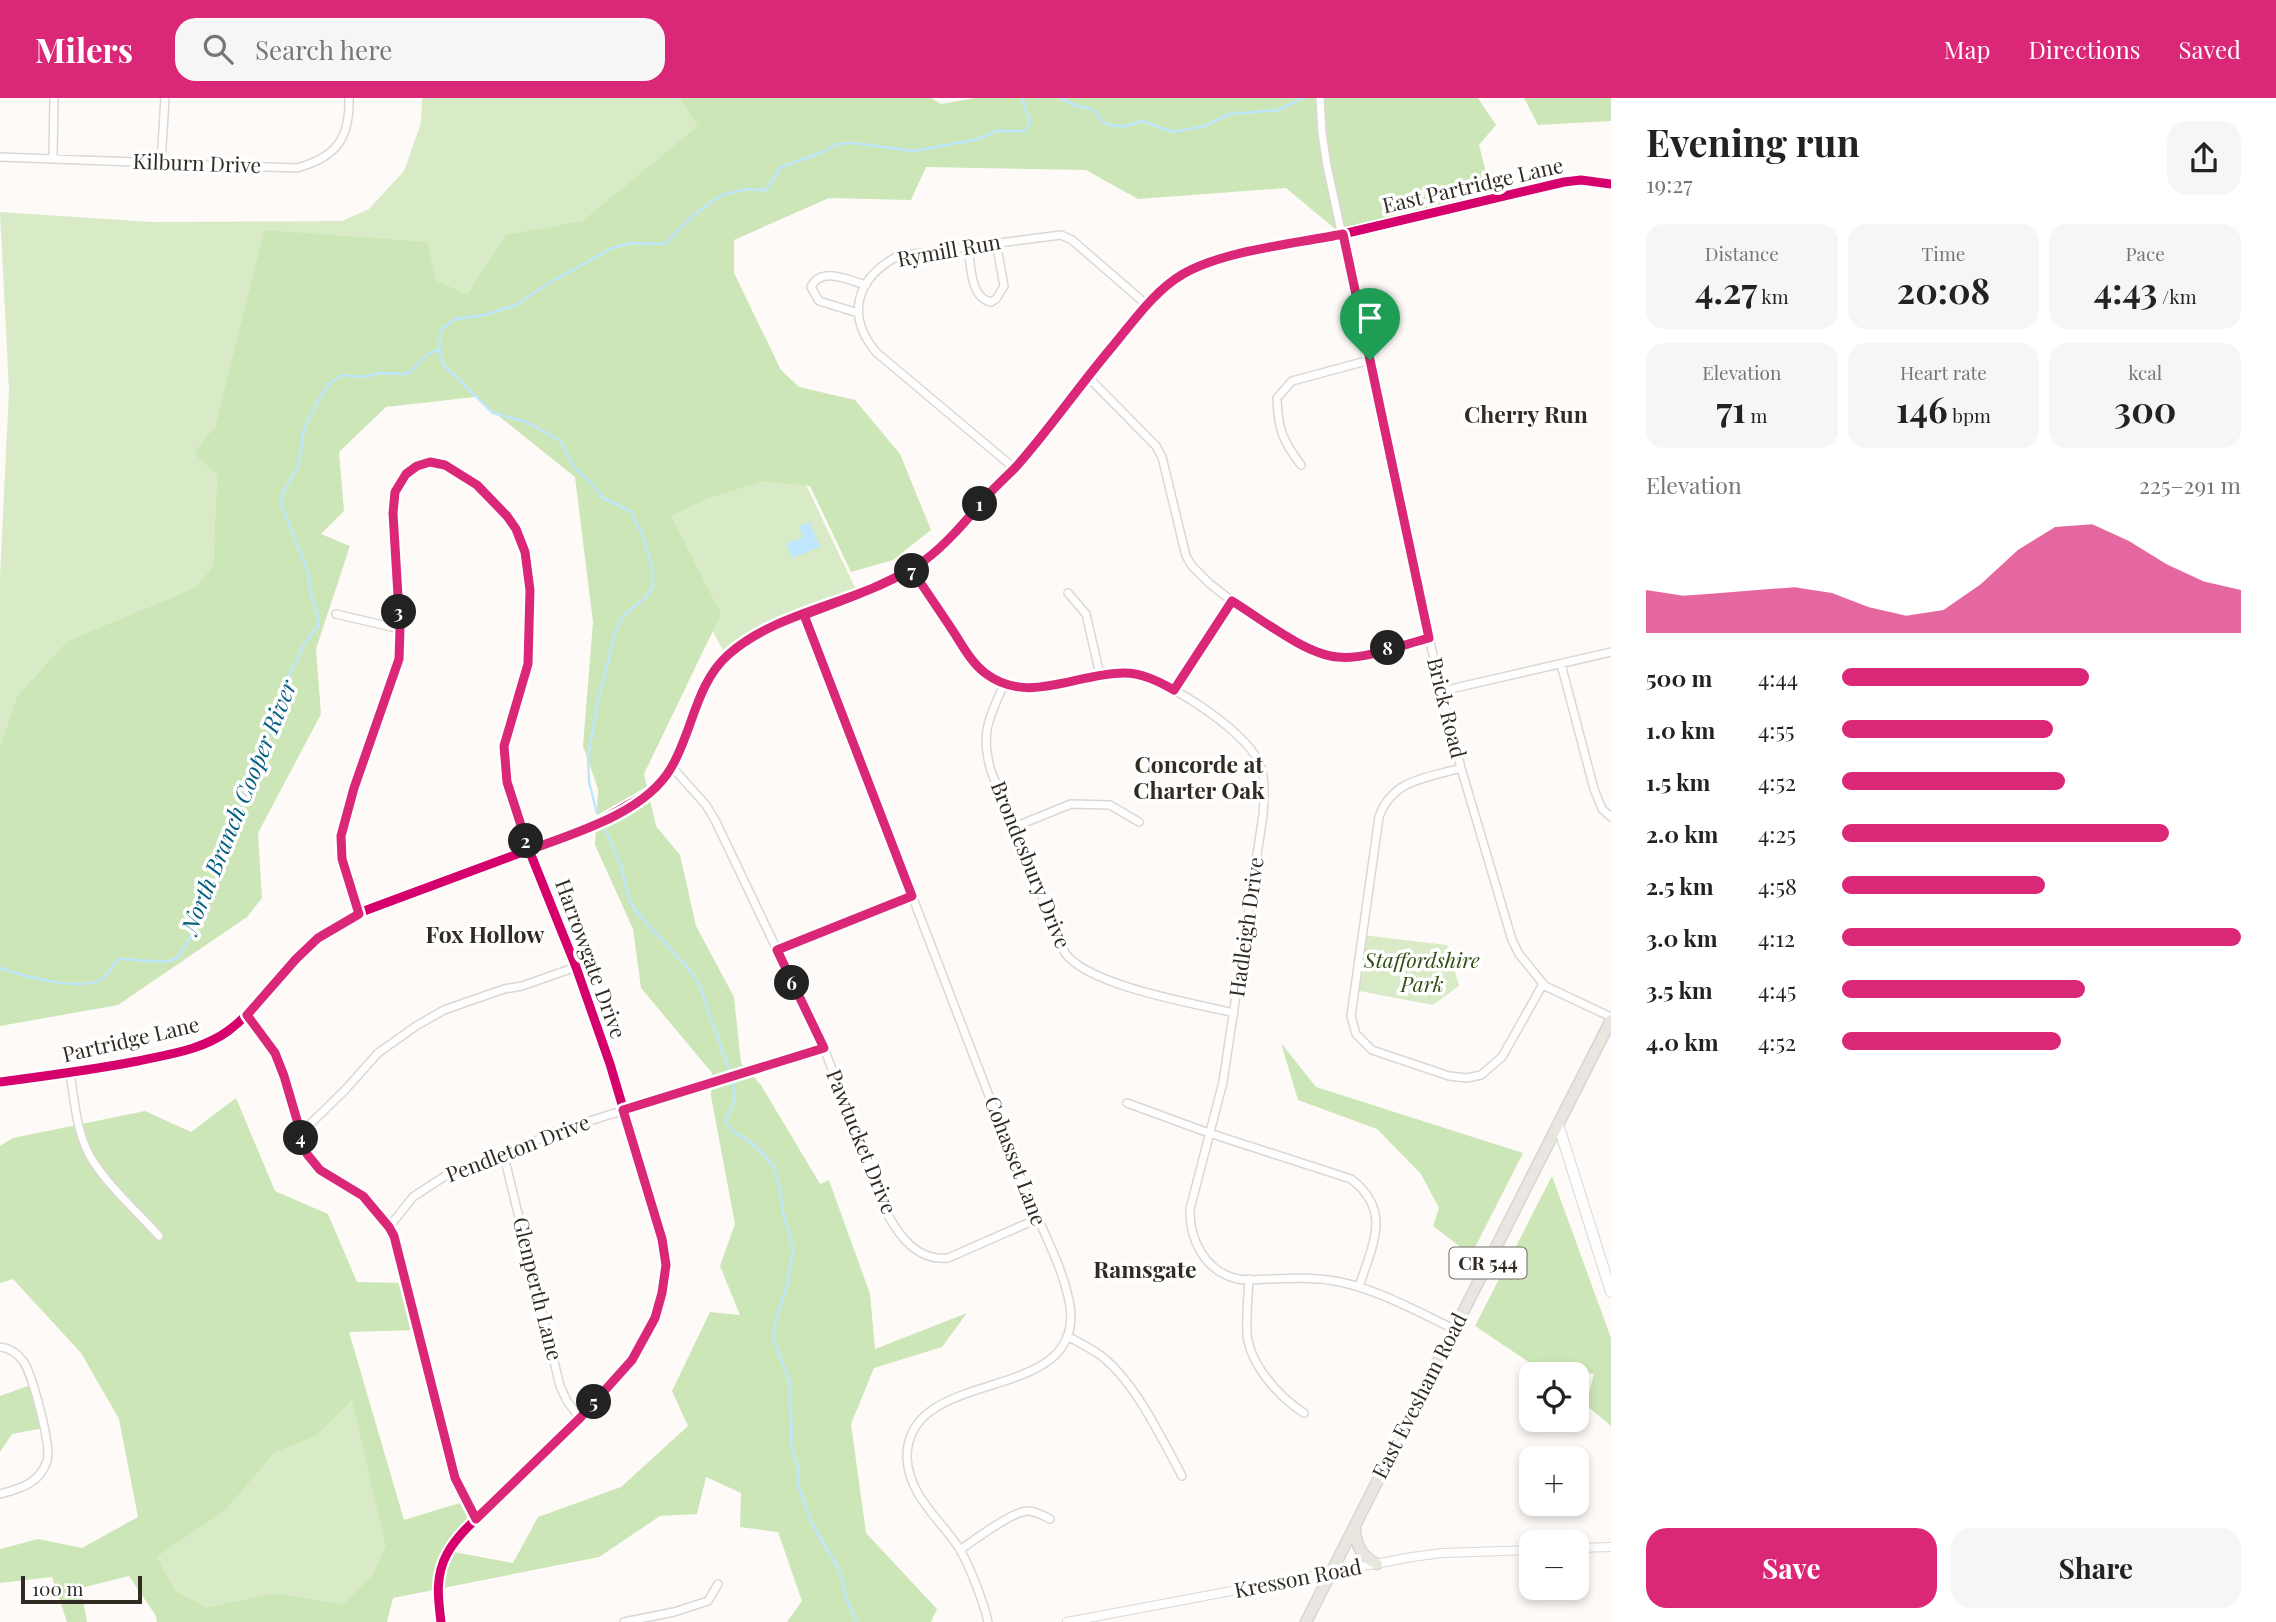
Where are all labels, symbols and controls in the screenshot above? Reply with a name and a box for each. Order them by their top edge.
search box [175,18,665,81]
text: Milers [35,27,133,71]
icon: search [199,30,237,68]
text: Search here [255,32,392,67]
text: Map [1944,33,1990,65]
text: Directions [2028,33,2141,65]
text: Saved [2179,33,2241,65]
text: Evening run [1646,116,1860,167]
button: share [2167,121,2241,195]
street label: Kilburn Drive [132,146,262,178]
street label: East Partridge Lane [1379,150,1566,218]
text: 19:27 [1646,168,1693,199]
street label: Rymill Run [895,226,1003,272]
text: Distance [1705,240,1779,266]
text: Time [1922,240,1965,266]
text: Pace [2126,240,2165,266]
text: 4.27 [1695,266,1757,313]
text: 20:08 [1897,266,1990,313]
text: 4:43 [2094,266,2157,313]
text: km [1757,283,1789,309]
text: /km [2157,283,2197,309]
pin [1340,288,1400,360]
icon: arrive [1351,299,1389,337]
text: Elevation [1702,359,1781,385]
text: Heart rate [1900,359,1987,385]
text: kcal [2128,359,2162,385]
text: 71 [1716,385,1746,432]
text: 146 [1896,385,1948,432]
text: 300 [2114,385,2176,432]
district label: Cherry Run [1464,398,1588,429]
text: m [1746,402,1767,428]
text: bpm [1948,402,1991,428]
text: Elevation [1646,469,1742,500]
text: 225–291 m [2139,469,2241,500]
pin: 1 [962,486,998,522]
text: 1 [976,490,983,516]
pin: 7 [894,554,930,588]
text: 7 [907,557,916,583]
pin: 3 [382,594,416,630]
text: 3 [394,598,403,624]
pin: 8 [1370,630,1406,666]
text: 8 [1382,634,1393,660]
street label: Brick Road [1422,654,1474,761]
text: 500 m [1646,662,1712,693]
text: 4:44 [1758,662,1798,693]
water label: North Branch Cooper River [172,674,303,940]
text: 1.0 km [1646,714,1715,745]
text: 4:55 [1758,714,1795,745]
district label: Concorde at Charter Oak [1133,748,1265,805]
text: 1.5 km [1646,766,1710,797]
text: 4:52 [1758,766,1796,797]
street label: Brondesbury Drive [985,776,1078,952]
text: 2.0 km [1646,818,1718,849]
text: 4:25 [1758,818,1796,849]
pin: 2 [508,824,544,858]
text: 2 [521,827,530,853]
street label: Hadleigh Drive [1221,855,1269,999]
text: 2.5 km [1646,870,1713,901]
text: 4:58 [1758,870,1797,901]
street label: Harrowgate Drive [550,875,634,1042]
district label: Fox Hollow [426,918,545,949]
text: 3.0 km [1646,922,1718,953]
text: 4:12 [1758,922,1795,953]
park label: Staffordshire Park [1363,945,1480,997]
pin: 6 [774,966,810,1001]
text: 6 [786,969,797,995]
text: 3.5 km [1646,974,1713,1005]
text: 4:45 [1758,974,1796,1005]
street label: Partridge Lane [59,1009,202,1067]
text: 4.0 km [1646,1026,1719,1057]
text: 4:52 [1758,1026,1796,1057]
street label: Pawtucket Drive [821,1065,905,1218]
street label: Cohasset Lane [979,1092,1054,1229]
street label: Pendleton Drive [441,1107,593,1187]
pin: 4 [284,1121,318,1156]
text: 4 [295,1124,306,1150]
street label: Glenperth Lane [508,1214,570,1363]
road number: CR 544 [1450,1247,1526,1278]
district label: Ramsgate [1093,1253,1197,1284]
street label: East Evesham Road [1364,1308,1472,1483]
map controls [1519,1362,1589,1600]
button: locate [1519,1362,1589,1432]
pin: 5 [576,1384,612,1420]
text: 5 [589,1388,598,1414]
button: + [1519,1446,1589,1516]
button: Save [1646,1528,1937,1608]
button: Share [1951,1528,2241,1608]
button: − [1519,1530,1589,1600]
street label: Kresson Road [1232,1551,1364,1603]
scale bar [21,1573,142,1605]
text: 100 m [32,1575,83,1601]

